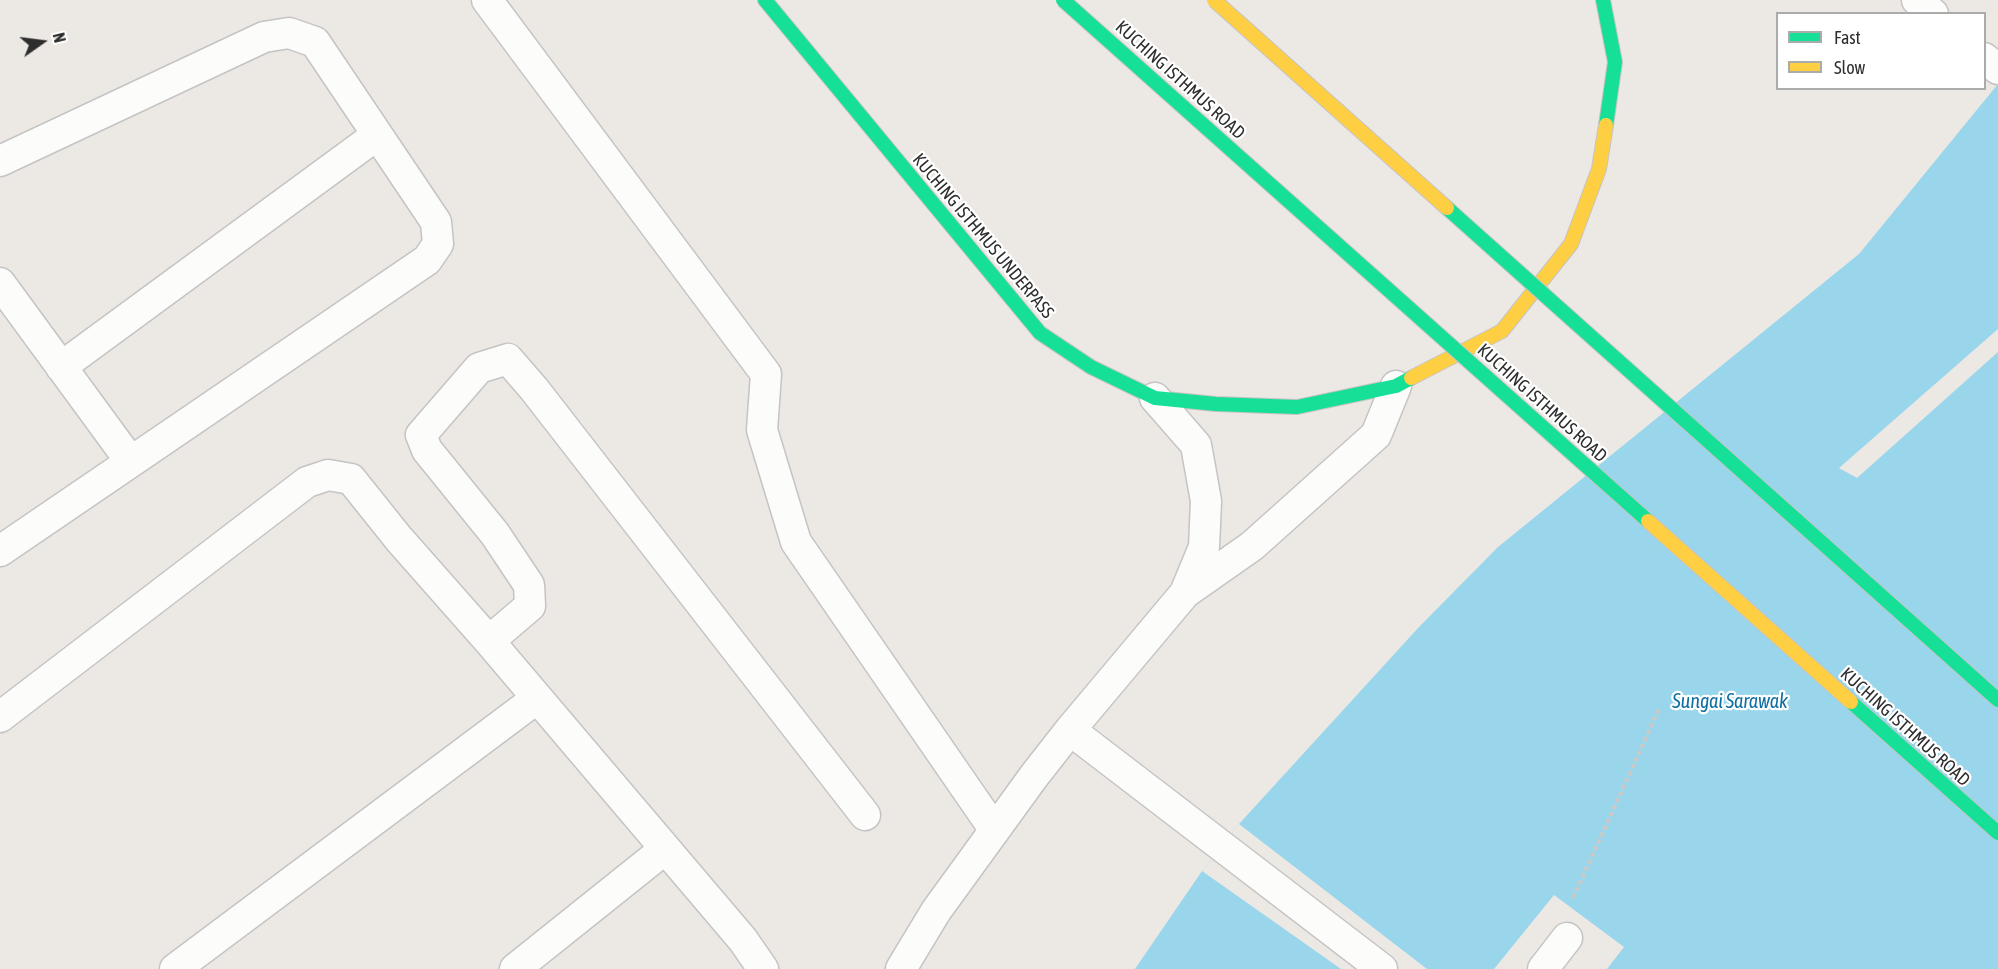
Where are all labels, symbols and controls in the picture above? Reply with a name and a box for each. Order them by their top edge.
north arrow [12,12,72,72]
legend [1776,12,1986,90]
street label: KUCHING ISTHMUS ROAD [1111,16,1249,144]
text: Fast [1834,27,1861,48]
text: N [50,31,69,44]
text: Slow [1834,57,1865,78]
street label: KUCHING ISTHMUS UNDERPASS [908,149,1058,323]
street label: KUCHING ISTHMUS ROAD [1473,339,1611,467]
street label: KUCHING ISTHMUS ROAD [1836,663,1974,791]
water label: Sungai Sarawak [1672,690,1788,714]

